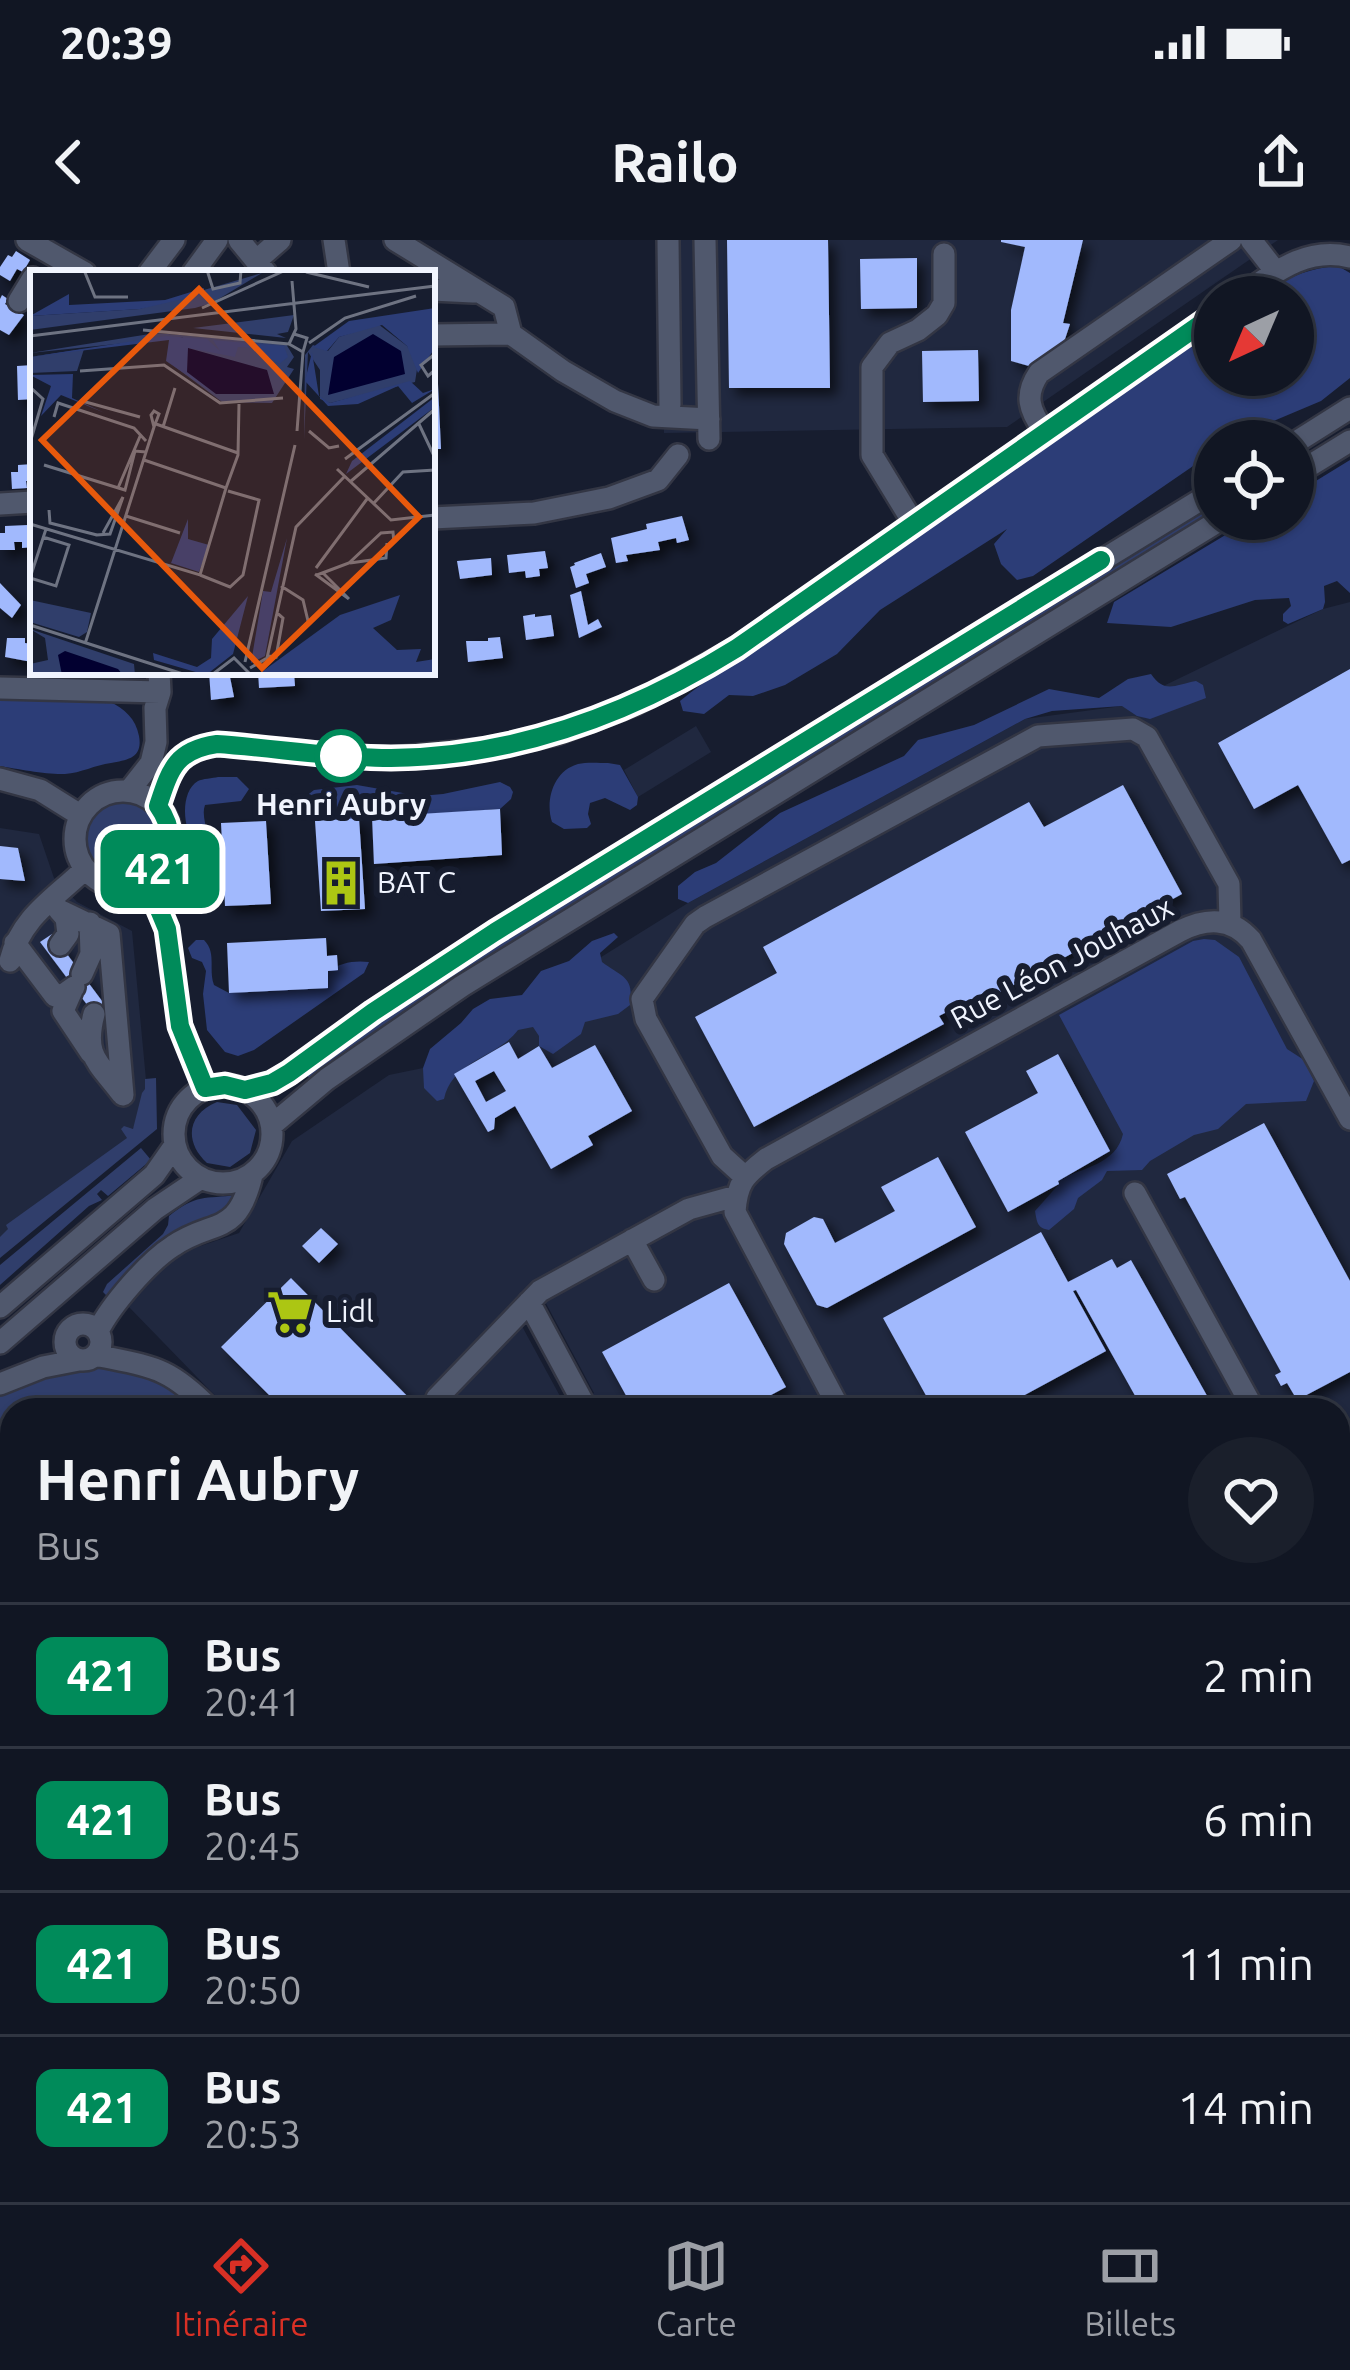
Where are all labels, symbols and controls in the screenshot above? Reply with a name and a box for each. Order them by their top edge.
text: 20:39 [60,17,173,68]
icon: back [36,129,102,195]
icon: share [1248,129,1314,195]
text: Railo [611,132,739,192]
inset map [30,270,435,675]
north arrow [1194,276,1314,396]
map controls [1194,276,1314,540]
button: locate [1194,420,1314,540]
marker: Henri Aubry [316,731,366,781]
place label: Henri Aubry [256,787,426,821]
line badge: 421 [91,830,229,908]
text: 421 [124,845,196,892]
building icon: BAT C [316,858,366,908]
place label: BAT C [377,865,456,899]
street label: Rue Léon Jouhaux [945,889,1179,1035]
supermarket icon: Lidl [265,1287,315,1337]
place label: Lidl [326,1294,374,1328]
button: heart [1188,1437,1314,1563]
text: Henri Aubry [36,1447,359,1511]
text: Bus [36,1524,100,1567]
text: Bus [204,1629,281,1680]
text: 2 min [1203,1650,1314,1701]
text: 421 [66,1652,138,1699]
text: 20:41 [204,1680,302,1723]
text: Bus [204,1773,281,1824]
text: 6 min [1203,1794,1314,1845]
text: 421 [66,1796,138,1843]
text: 20:45 [204,1824,302,1867]
text: Bus [204,1917,281,1968]
text: 11 min [1177,1938,1314,1989]
text: 421 [66,1940,138,1987]
text: 20:50 [204,1968,302,2011]
text: Bus [204,2061,281,2112]
text: 14 min [1177,2082,1314,2133]
text: 421 [66,2084,138,2131]
text: 20:53 [204,2112,302,2155]
tab: Itinéraire [174,2233,308,2342]
tab: Carte [656,2233,737,2342]
tab: Billets [1084,2233,1176,2342]

